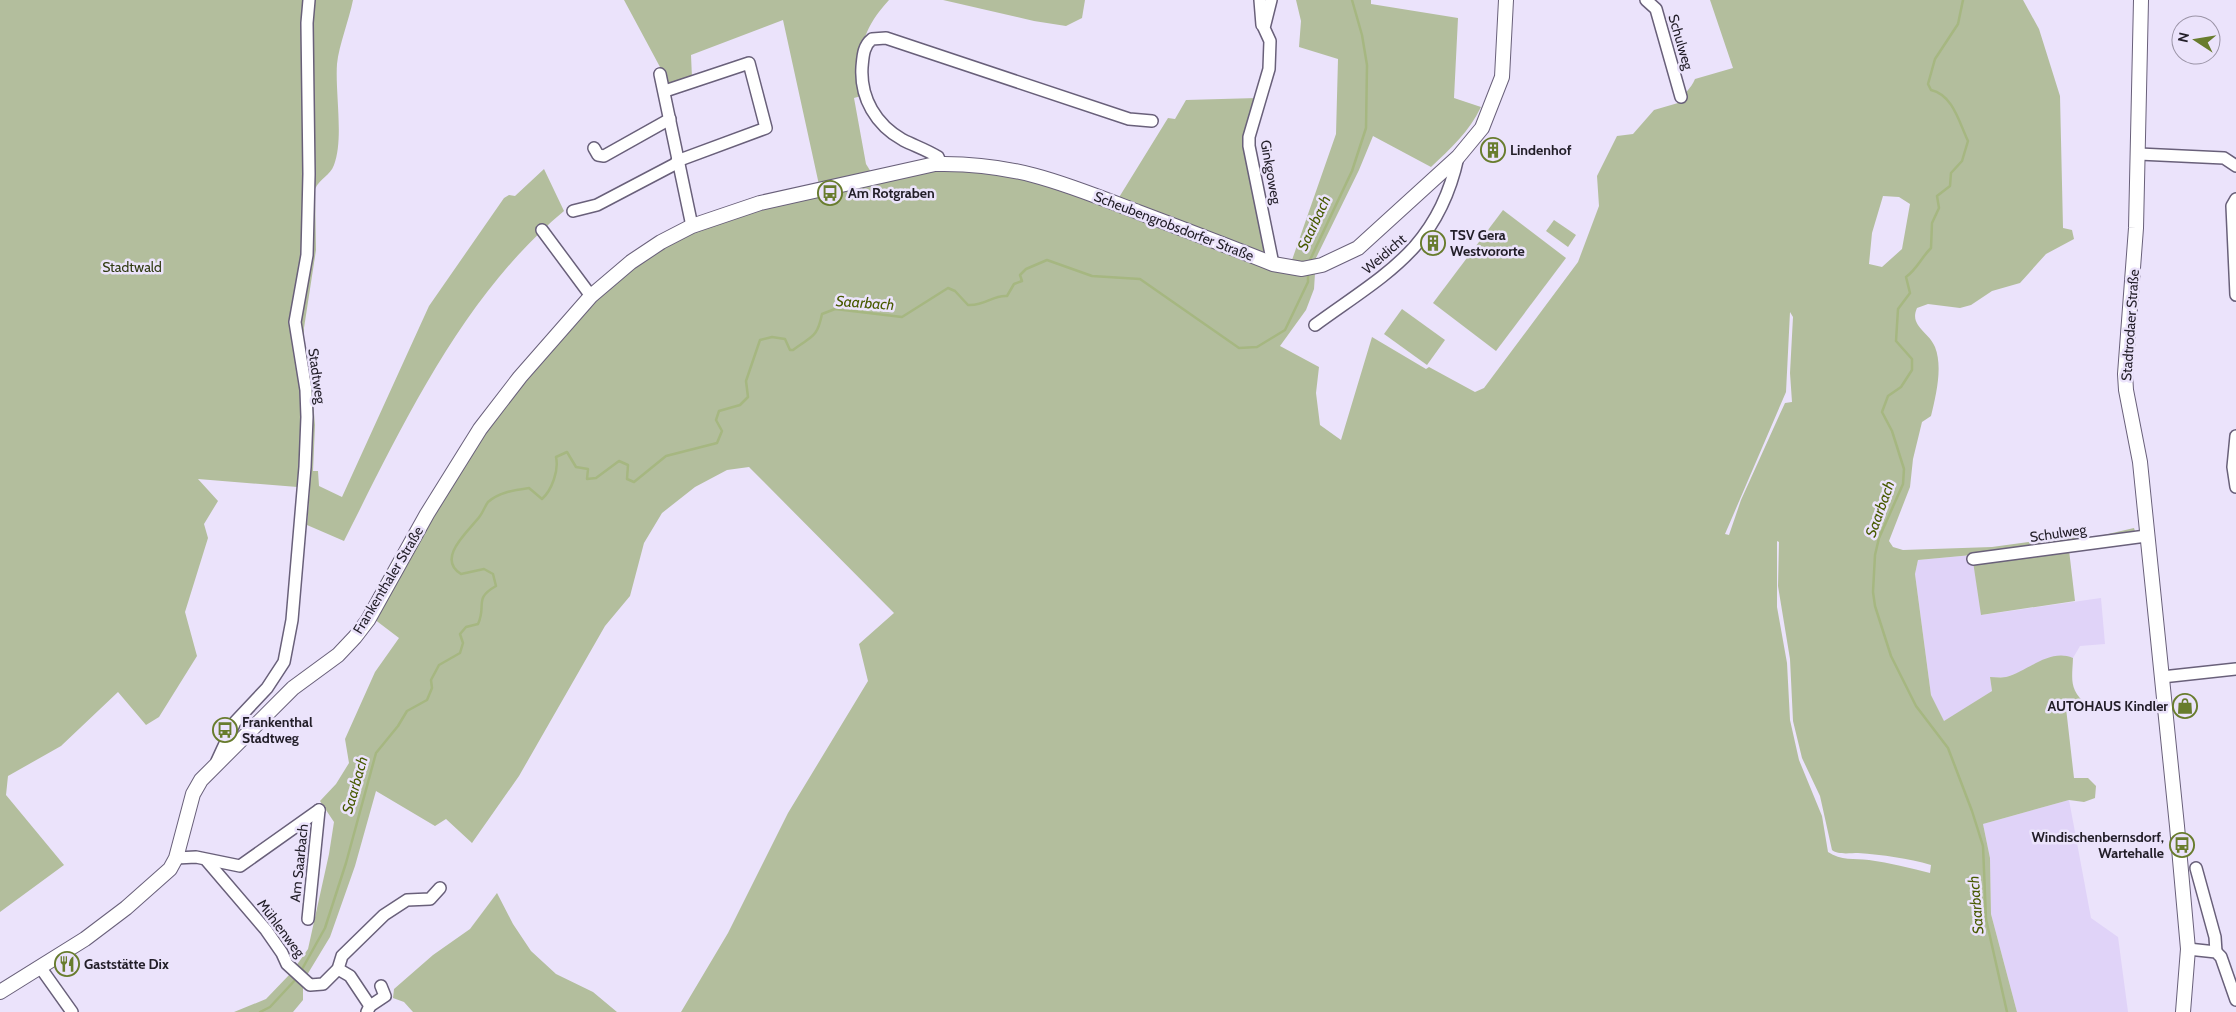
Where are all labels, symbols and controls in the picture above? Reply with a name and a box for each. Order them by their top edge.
street label: Schulweg [1665,12,1698,73]
north arrow [2171,15,2221,65]
text: N [2173,31,2193,44]
building icon: Lindenhof [1480,137,1506,163]
street label: Ginkgoweg [1256,138,1286,207]
place label: Lindenhof [1510,141,1572,159]
bus stop icon: Am Rotgraben [817,180,843,206]
place label: Am Rotgraben [848,184,935,202]
street label: Scheubengrobsdorfer Straße [1091,187,1257,265]
water label: Saarbach [1293,193,1335,253]
place label: TSV Gera Westvororte [1450,226,1525,260]
street label: Weidicht [1358,230,1410,278]
building icon: TSV Gera Westvororte [1420,230,1446,256]
park label: Stadtwald [102,258,162,276]
street label: Stadtrodaer Straße [2117,269,2143,381]
water label: Saarbach [835,292,895,314]
street label: Stadtweg [304,347,330,406]
water label: Saarbach [1862,478,1898,540]
street label: Schulweg [2029,520,2088,546]
street label: Frankenthaler Straße [349,523,427,637]
shop icon: AUTOHAUS Kindler [2172,693,2198,719]
place label: AUTOHAUS Kindler [2047,697,2168,715]
place label: Frankenthal Stadtweg [242,713,313,747]
bus stop icon: Frankenthal Stadtweg [212,717,238,743]
water label: Saarbach [338,754,372,816]
street label: Am Saarbach [286,823,312,903]
place label: Windischenbernsdorf, Wartehalle [2031,828,2164,862]
bus stop icon: Windischenbernsdorf, Wartehalle [2169,832,2195,858]
water label: Saarbach [1964,875,1988,935]
street label: Mühlenweg [253,895,309,962]
restaurant icon: Gaststätte Dix [54,951,80,977]
place label: Gaststätte Dix [84,955,169,973]

